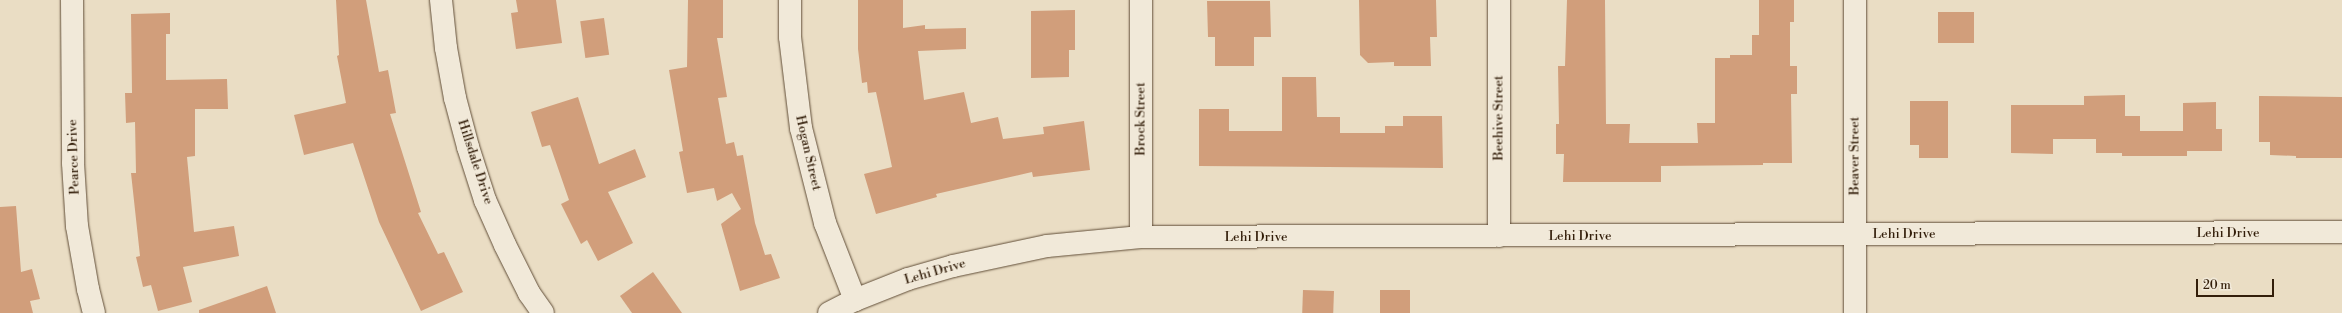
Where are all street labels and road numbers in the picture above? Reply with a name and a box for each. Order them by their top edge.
street label: Beehive Street [1491,75,1507,161]
street label: Brock Street [1133,82,1149,156]
street label: Hogan Street [792,114,824,192]
street label: Beaver Street [1847,117,1863,195]
street label: Hillsdale Drive [454,118,496,206]
street label: Pearce Drive [65,119,83,195]
street label: Lehi Drive [2197,225,2259,241]
street label: Lehi Drive [1873,226,1935,242]
street label: Lehi Drive [1549,228,1611,244]
street label: Lehi Drive [1225,229,1287,245]
street label: Lehi Drive [903,256,967,288]

